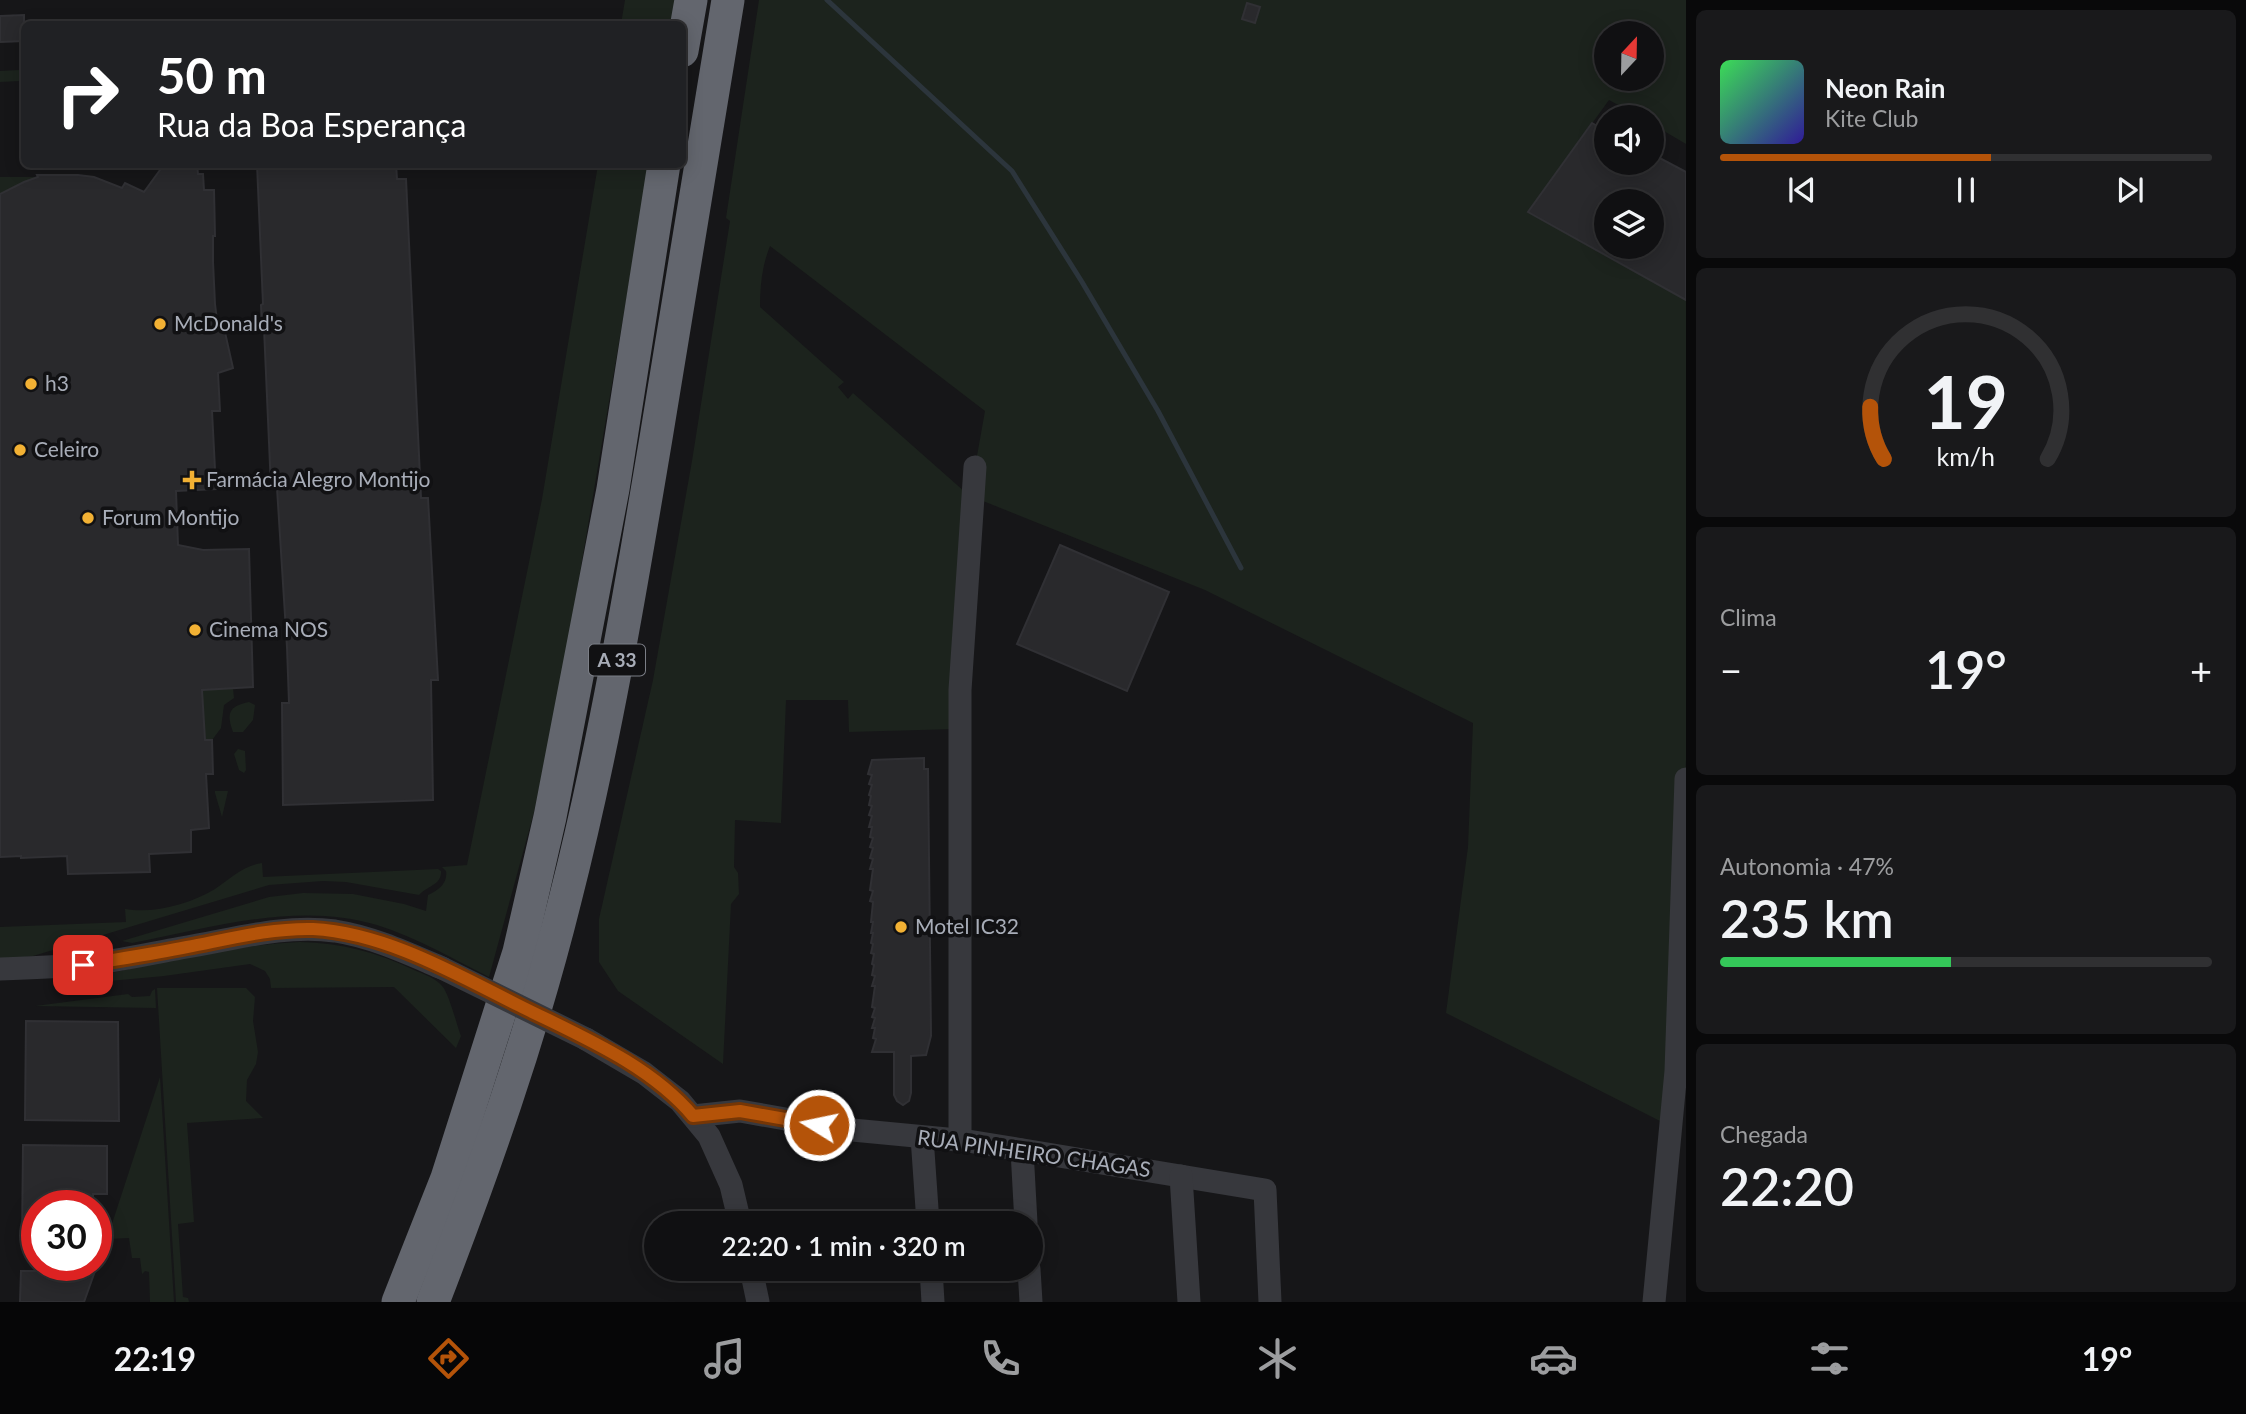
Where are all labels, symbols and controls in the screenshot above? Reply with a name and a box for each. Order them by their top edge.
north arrow [1594,21,1664,91]
map controls [1594,21,1664,259]
text: 50 m [157,46,267,104]
icon: right [42,49,133,140]
text: Neon Rain [1825,72,1945,104]
text: Kite Club [1825,104,1918,132]
text: Rua da Boa Esperança [157,105,466,144]
button: sound [1594,105,1664,175]
icon: previous [1783,171,1821,209]
icon: pause [1947,171,1985,209]
icon: next [2111,171,2149,209]
button: layers [1594,189,1664,259]
place label: McDonald's [174,310,283,335]
marker: McDonald's [152,316,168,332]
text: 19 [1924,357,2008,445]
place label: h3 [45,370,69,395]
marker: h3 [23,376,39,392]
place label: Celeiro [34,436,99,461]
text: km/h [1937,440,1995,470]
marker: Celeiro [12,442,28,458]
place label: Farmácia Alegro Montijo [206,466,431,491]
marker: Farmácia Alegro Montijo [184,472,200,488]
place label: Forum Montijo [102,504,239,529]
marker: Forum Montijo [80,510,96,526]
text: Clima [1720,603,1777,631]
place label: Cinema NOS [209,616,328,641]
marker: Cinema NOS [187,622,203,638]
text: 19° [1925,638,2007,700]
road number: A 33 [589,645,645,676]
text: − [1720,647,1742,693]
text: + [2190,647,2212,693]
text: Autonomia · 47% [1720,852,1894,880]
text: 235 km [1720,887,1894,949]
place label: Motel IC32 [915,913,1019,938]
marker: Motel IC32 [893,919,909,935]
pin [53,935,113,995]
icon: arrive [64,946,102,984]
position arrow [782,1088,856,1162]
text: Chegada [1720,1120,1808,1148]
street label: RUA PINHEIRO CHAGAS [916,1124,1153,1181]
text: 22:20 [1720,1155,1854,1217]
speed limit sign: 30 [21,1190,112,1281]
text: 22:20 · 1 min · 320 m [721,1230,966,1262]
icon: directions [424,1334,473,1383]
icon: music [700,1334,749,1383]
icon: phone [976,1334,1025,1383]
icon: climate [1253,1334,1302,1383]
icon: car [1529,1334,1578,1383]
icon: filters [1805,1334,1854,1383]
text: 22:19 [114,1339,196,1378]
text: 19° [2082,1339,2132,1378]

